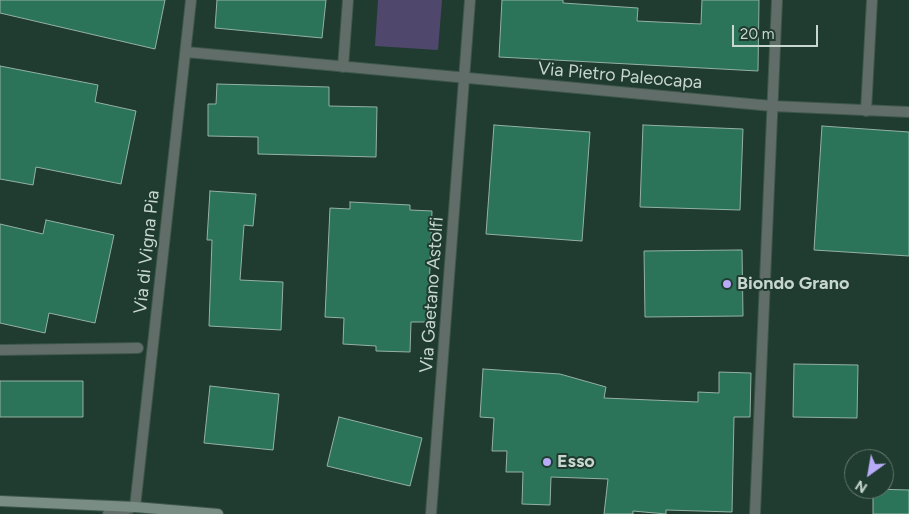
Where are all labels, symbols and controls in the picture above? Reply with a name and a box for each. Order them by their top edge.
scale bar [734,15,820,47]
text: 20 m [740,25,774,43]
street label: Via Pietro Paleocapa [537,58,703,94]
street label: Via di Vigna Pia [130,189,164,315]
street label: Via Gaetano Astolfi [416,216,448,374]
place label: Biondo Grano [737,273,849,295]
marker: Biondo Grano [721,278,733,290]
north arrow [844,449,894,499]
place label: Esso [557,451,595,473]
marker: Esso [541,456,553,468]
text: N [852,476,870,496]

